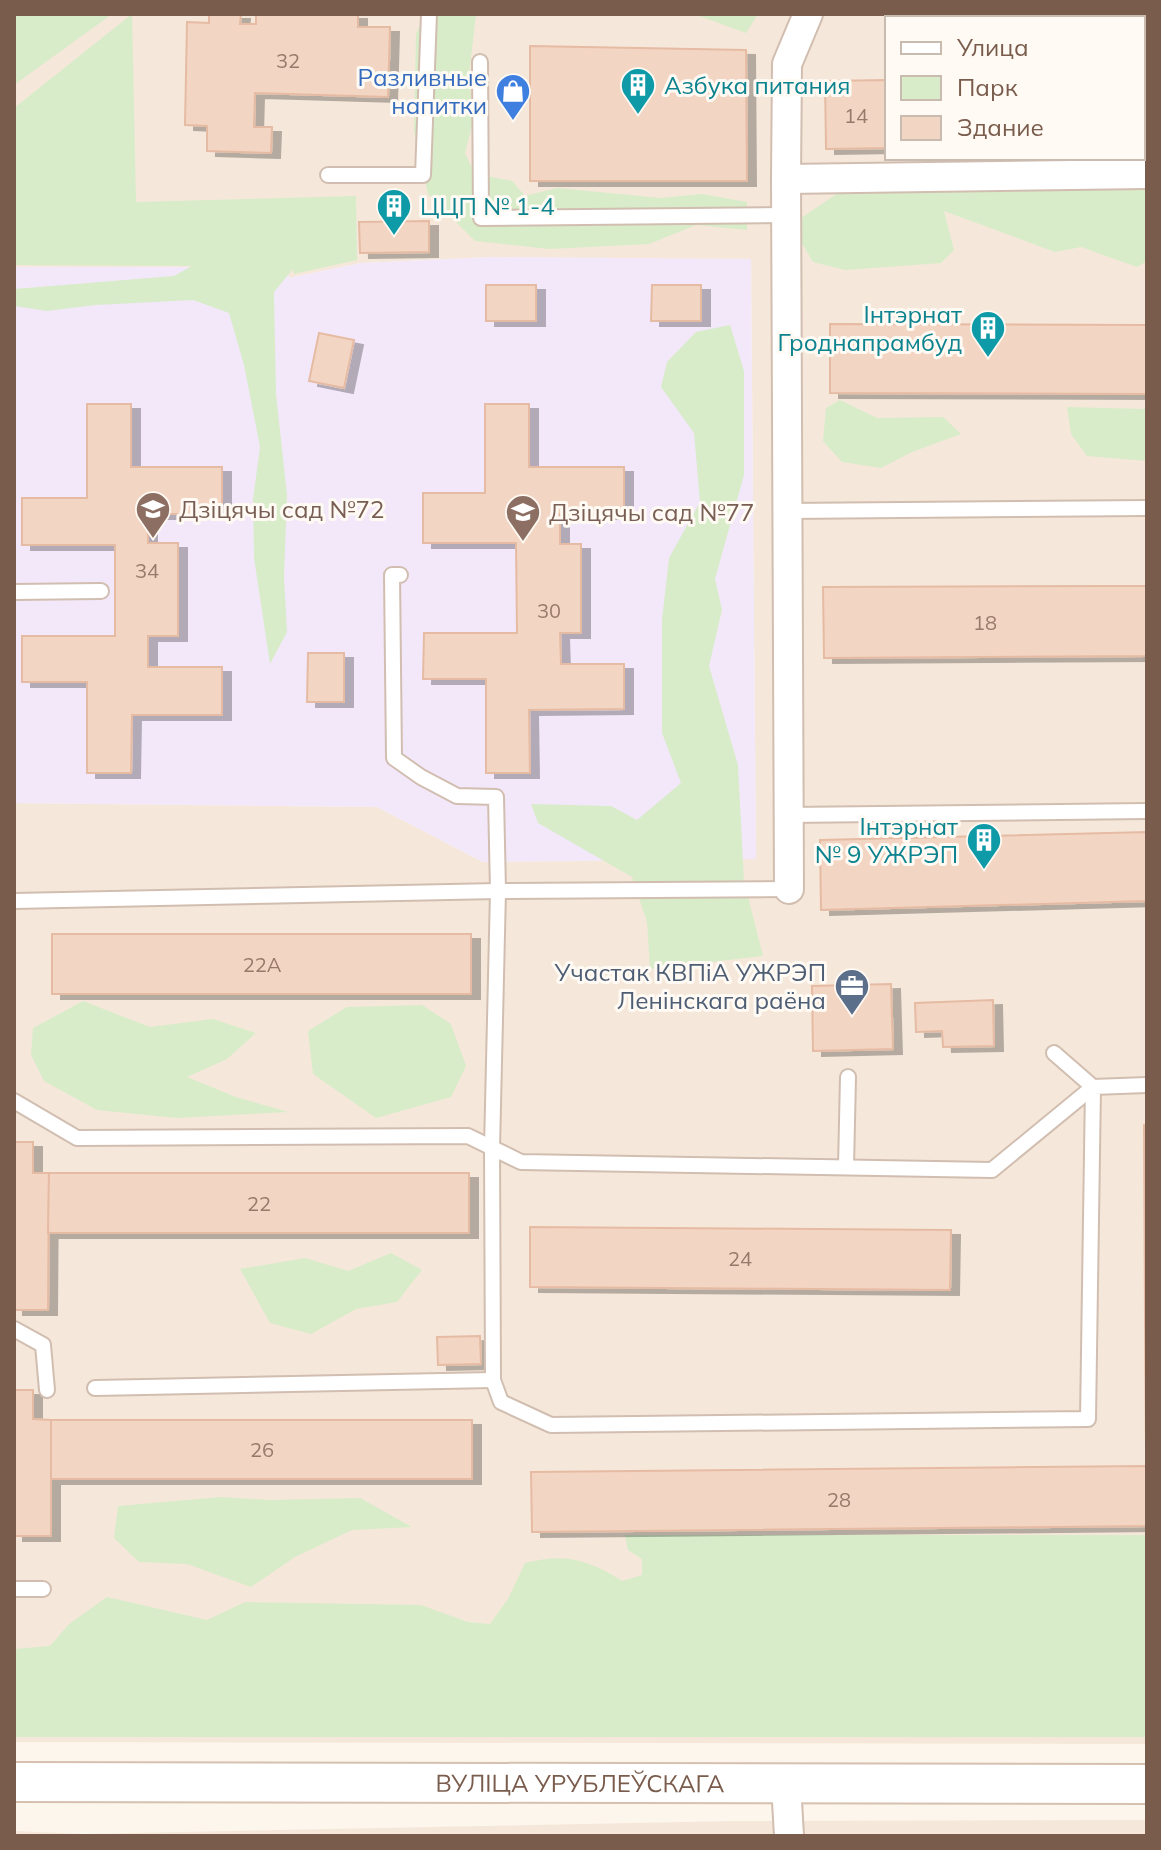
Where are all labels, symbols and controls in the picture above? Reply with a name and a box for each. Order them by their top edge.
legend [885,16,1145,160]
text: Улица [956,32,1029,62]
house number: 32 [276,48,300,73]
place label: Разливные напитки [358,62,487,120]
building icon: Азбука питания [619,66,657,116]
place label: Азбука питания [664,70,850,100]
shop icon: Разливные напитки [494,72,532,122]
text: Парк [957,72,1018,102]
house number: 14 [844,103,868,128]
text: Здание [957,112,1044,142]
building icon: ЦЦП № 1-4 [375,187,413,237]
place label: ЦЦП № 1-4 [420,191,555,221]
place label: Інтэрнат Гроднапрамбуд [778,299,962,357]
building icon: Інтэрнат Гроднапрамбуд [969,309,1007,359]
school or university icon: Дзіцячы сад №72 [134,490,172,540]
school or university icon: Дзіцячы сад №77 [504,493,542,543]
place label: Дзіцячы сад №72 [179,494,384,524]
place label: Дзіцячы сад №77 [549,497,754,527]
house number: 34 [135,558,159,583]
house number: 30 [537,598,561,623]
house number: 18 [973,610,997,635]
place label: Інтэрнат № 9 УЖРЭП [815,811,958,869]
building icon: Інтэрнат № 9 УЖРЭП [965,821,1003,871]
house number: 22А [243,952,282,977]
place label: Участак КВПіА УЖРЭП Ленінскага раёна [553,957,826,1015]
office icon: Участак КВПіА УЖРЭП Ленінскага раёна [833,967,871,1017]
house number: 22 [247,1191,271,1216]
house number: 24 [728,1246,752,1271]
house number: 26 [250,1437,274,1462]
house number: 28 [827,1487,851,1512]
street label: ВУЛІЦА УРУБЛЕЎСКАГА [436,1768,725,1798]

